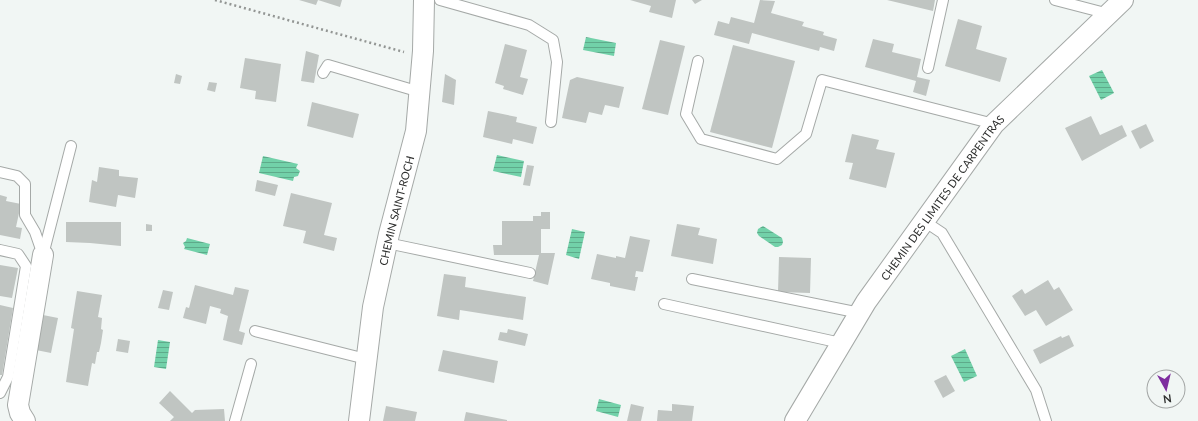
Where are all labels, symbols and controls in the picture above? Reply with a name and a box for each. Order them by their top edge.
street label: CHEMIN DES LIMITES DE CARPENTRAS [877,112,1006,282]
street label: CHEMIN SAINT-ROCH [376,154,416,267]
north arrow [1146,369,1186,409]
text: N [1162,392,1173,406]

